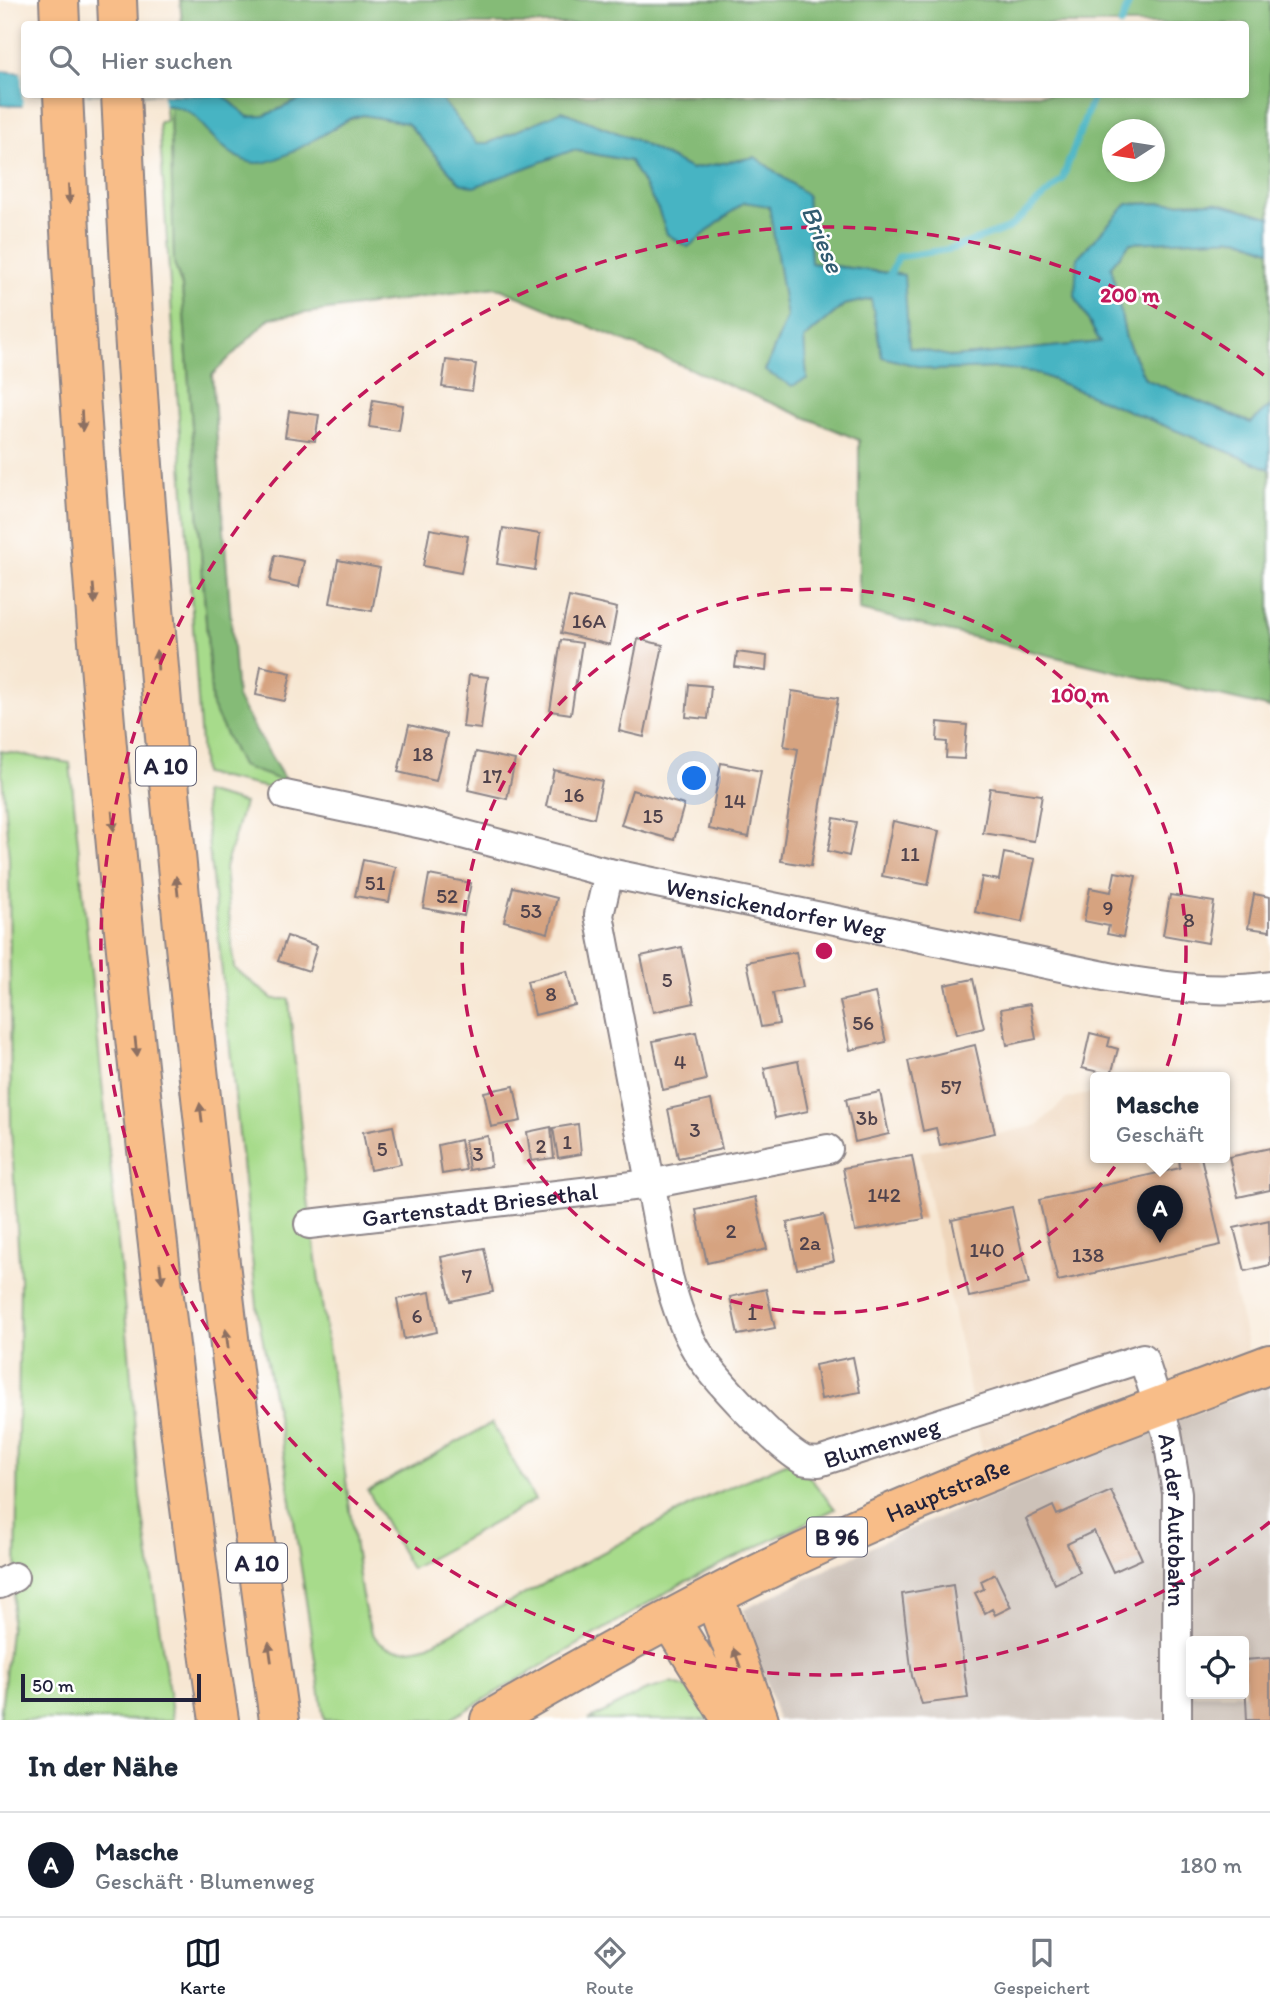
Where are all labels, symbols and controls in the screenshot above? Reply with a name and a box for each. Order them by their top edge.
search box [21,21,1249,98]
icon: search [45,41,83,79]
text: Hier suchen [101,44,233,76]
north arrow [1102,119,1165,182]
one-way arrow [63,183,74,205]
water label: Briese [795,200,852,279]
text: 200 m [1100,282,1160,307]
one-way arrow [77,410,88,432]
one-way arrow [89,583,100,605]
house number: 16A [572,608,607,633]
one-way arrow [151,649,162,671]
text: 100 m [1051,682,1109,707]
house number: 18 [412,741,434,766]
road number: A 10 [136,746,196,786]
your location [677,761,711,795]
house number: 17 [482,763,502,788]
house number: 16 [564,782,584,807]
house number: 14 [724,788,747,813]
house number: 15 [643,803,663,828]
one-way arrow [108,810,119,832]
house number: 11 [900,841,920,866]
house number: 51 [365,870,386,895]
street label: Wensickendorfer Weg [663,871,890,945]
one-way arrow [172,875,183,897]
house number: 52 [436,883,458,908]
house number: 9 [1103,895,1113,920]
house number: 53 [520,898,542,923]
house number: 8 [1183,907,1195,932]
centre of rings [812,939,836,963]
house number: 5 [661,967,673,992]
house number: 8 [545,981,557,1006]
house number: 56 [852,1010,874,1035]
one-way arrow [131,1036,142,1058]
house number: 4 [674,1049,687,1074]
popup [1090,1072,1230,1163]
house number: 57 [940,1074,962,1099]
text: Masche [1116,1088,1199,1120]
one-way arrow [195,1101,206,1123]
house number: 3b [856,1105,878,1130]
house number: 3 [689,1117,701,1142]
text: Geschäft [1116,1120,1204,1148]
house number: 1 [562,1129,572,1154]
house number: 2 [535,1133,547,1158]
house number: 5 [376,1136,388,1161]
house number: 3 [472,1141,484,1166]
street label: Gartenstadt Briesethal [360,1176,600,1232]
house number: 142 [867,1182,901,1207]
pin: A [1137,1185,1183,1243]
house number: 2 [725,1218,737,1243]
house number: 2a [799,1230,821,1255]
house number: 140 [969,1237,1005,1262]
house number: 138 [1072,1242,1104,1267]
one-way arrow [156,1262,167,1284]
house number: 7 [462,1263,472,1288]
house number: 1 [747,1300,757,1325]
house number: 6 [411,1303,423,1328]
one-way arrow [222,1327,233,1349]
street label: Blumenweg [820,1410,944,1474]
street label: An der Autobahn [1153,1431,1192,1608]
street label: Hauptstraße [881,1451,1014,1528]
road number: B 96 [807,1518,867,1556]
road number: A 10 [227,1544,287,1582]
map controls [1186,1636,1249,1699]
button: locate [1186,1636,1249,1699]
one-way arrow [264,1641,275,1663]
one-way arrow [731,1647,742,1668]
scale bar [21,1671,201,1703]
text: 50 m [32,1674,74,1697]
text: In der Nähe [28,1747,178,1784]
text: Masche [95,1835,179,1867]
text: A [44,1851,58,1879]
text: 180 m [1180,1851,1242,1879]
text: Geschäft · Blumenweg [95,1867,315,1895]
tab: Karte [180,1934,226,1999]
tab: Route [586,1934,634,1999]
tab: Gespeichert [994,1934,1090,1999]

